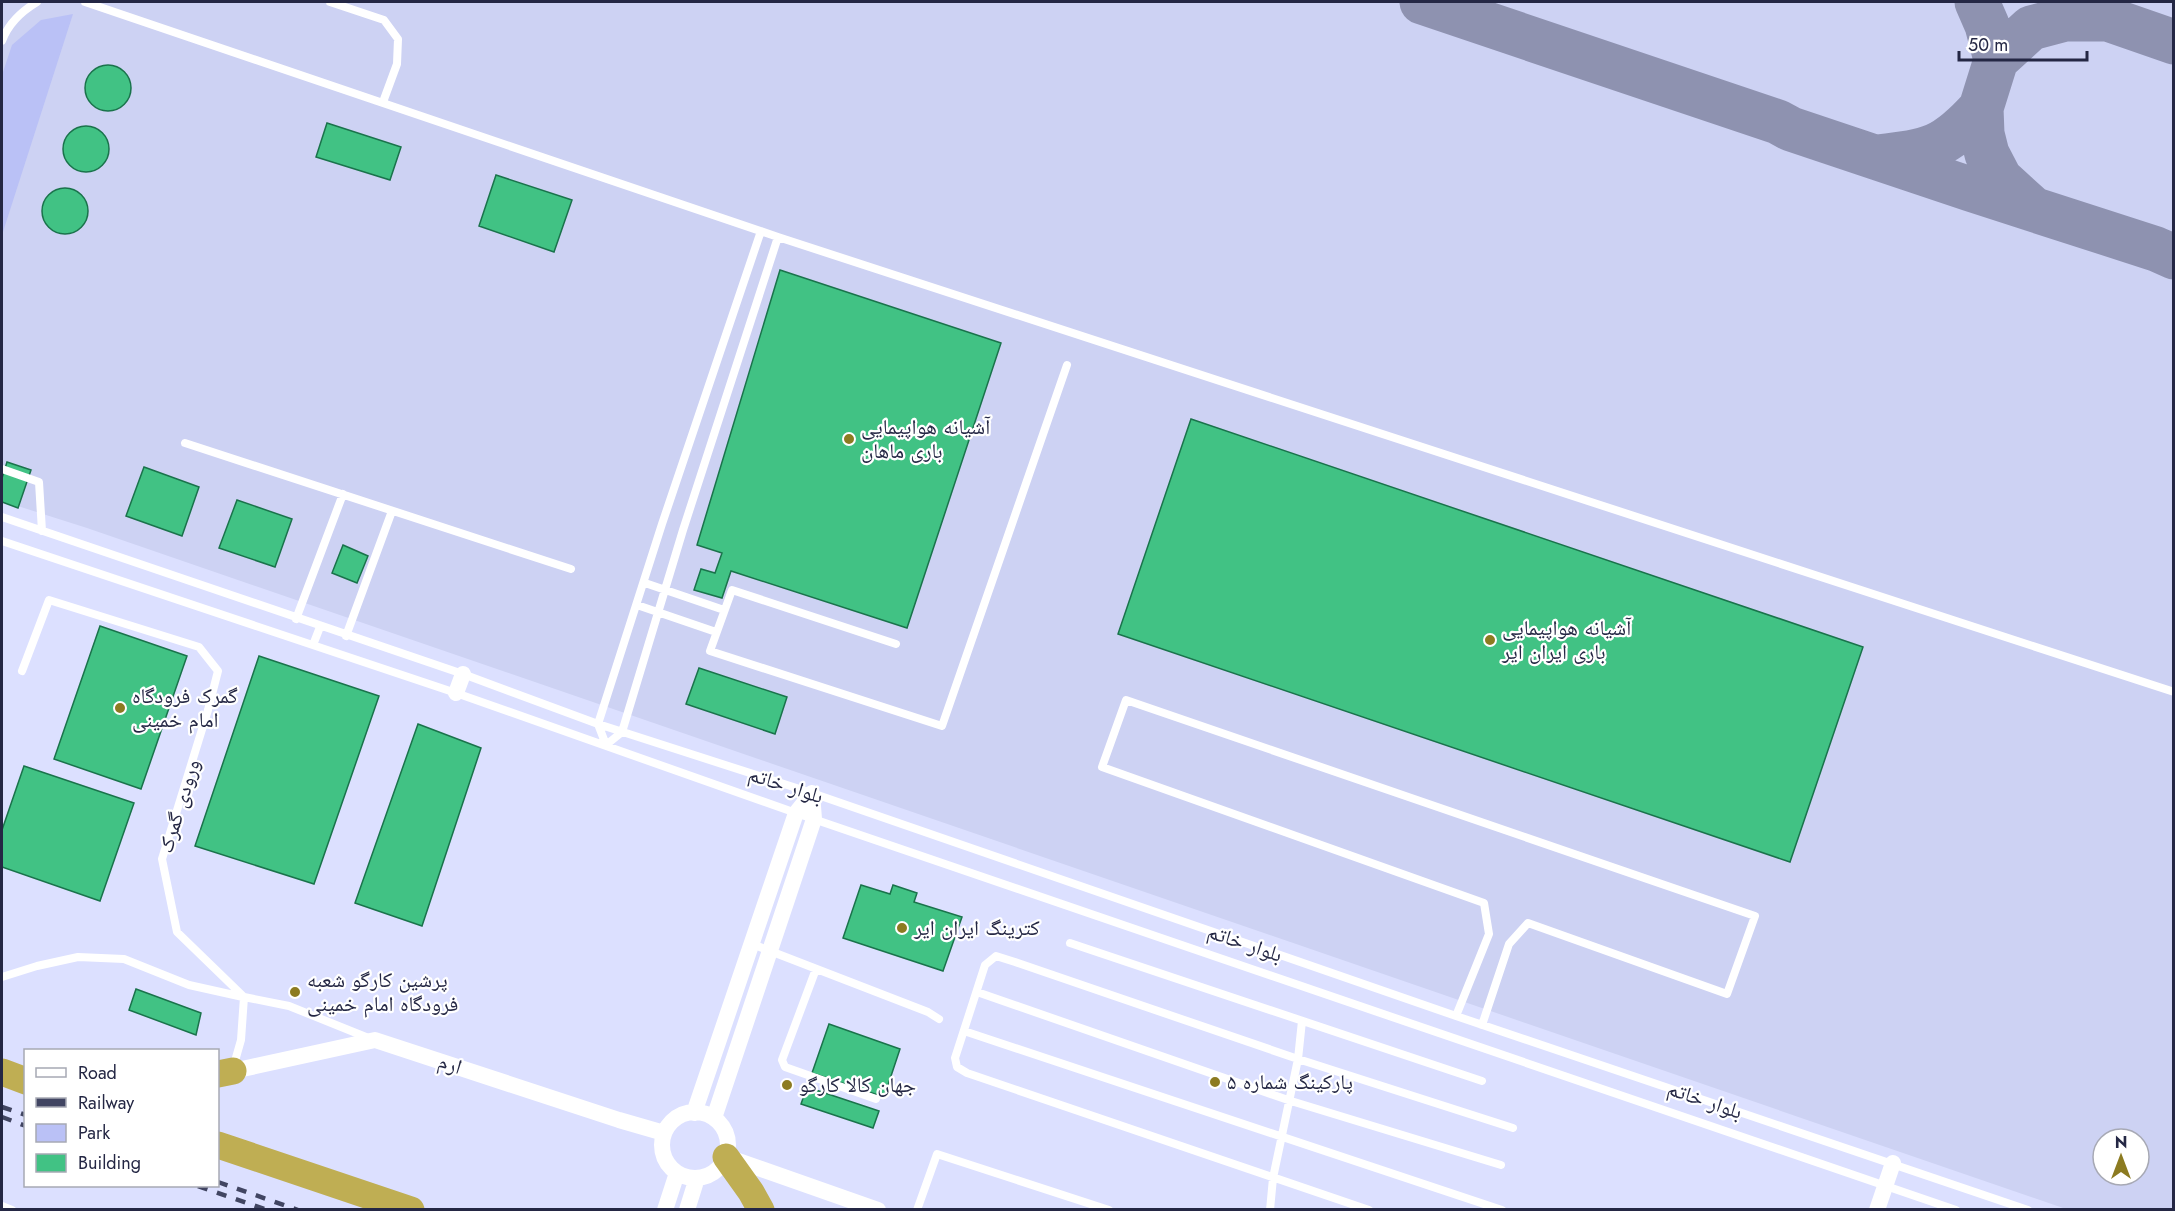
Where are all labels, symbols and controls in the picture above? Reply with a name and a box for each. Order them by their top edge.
scale bar [1959,24,2086,62]
text: 50 m [1968,32,2008,58]
place label: آشیانه هواپیمایی باری ماهان [861,412,991,466]
marker: آشیانه هواپیمایی باری ماهان [842,432,856,446]
place label: آشیانه هواپیمایی باری ایران ایر [1501,613,1632,667]
marker: آشیانه هواپیمایی باری ایران ایر [1483,633,1497,647]
place label: گمرک فرودگاه امام خمینی [132,681,238,735]
marker: گمرک فرودگاه امام خمینی [113,701,127,715]
street label: ورودی گمرک [151,755,207,857]
street label: بلوار خاتم [745,759,827,811]
place label: کترینگ ایران ایر [913,913,1040,943]
street label: بلوار خاتم [1204,916,1286,970]
marker: کترینگ ایران ایر [895,921,909,935]
place label: پرشین کارگو شعبه فرودگاه امام خمینی [307,965,458,1019]
marker: پرشین کارگو شعبه فرودگاه امام خمینی [288,985,302,999]
street label: ارم [434,1046,466,1082]
legend [24,1049,219,1187]
text: Road [78,1060,117,1086]
place label: پارکینگ شماره ۵ [1227,1067,1353,1097]
place label: جهان کالا کارگو [799,1070,916,1100]
street label: بلوار خاتم [1664,1073,1746,1127]
marker: پارکینگ شماره ۵ [1208,1075,1222,1089]
marker: جهان کالا کارگو [780,1078,794,1092]
text: Railway [78,1090,134,1116]
text: Park [78,1120,110,1146]
north arrow [2091,1127,2151,1187]
text: N [2115,1131,2127,1154]
text: Building [78,1150,141,1176]

